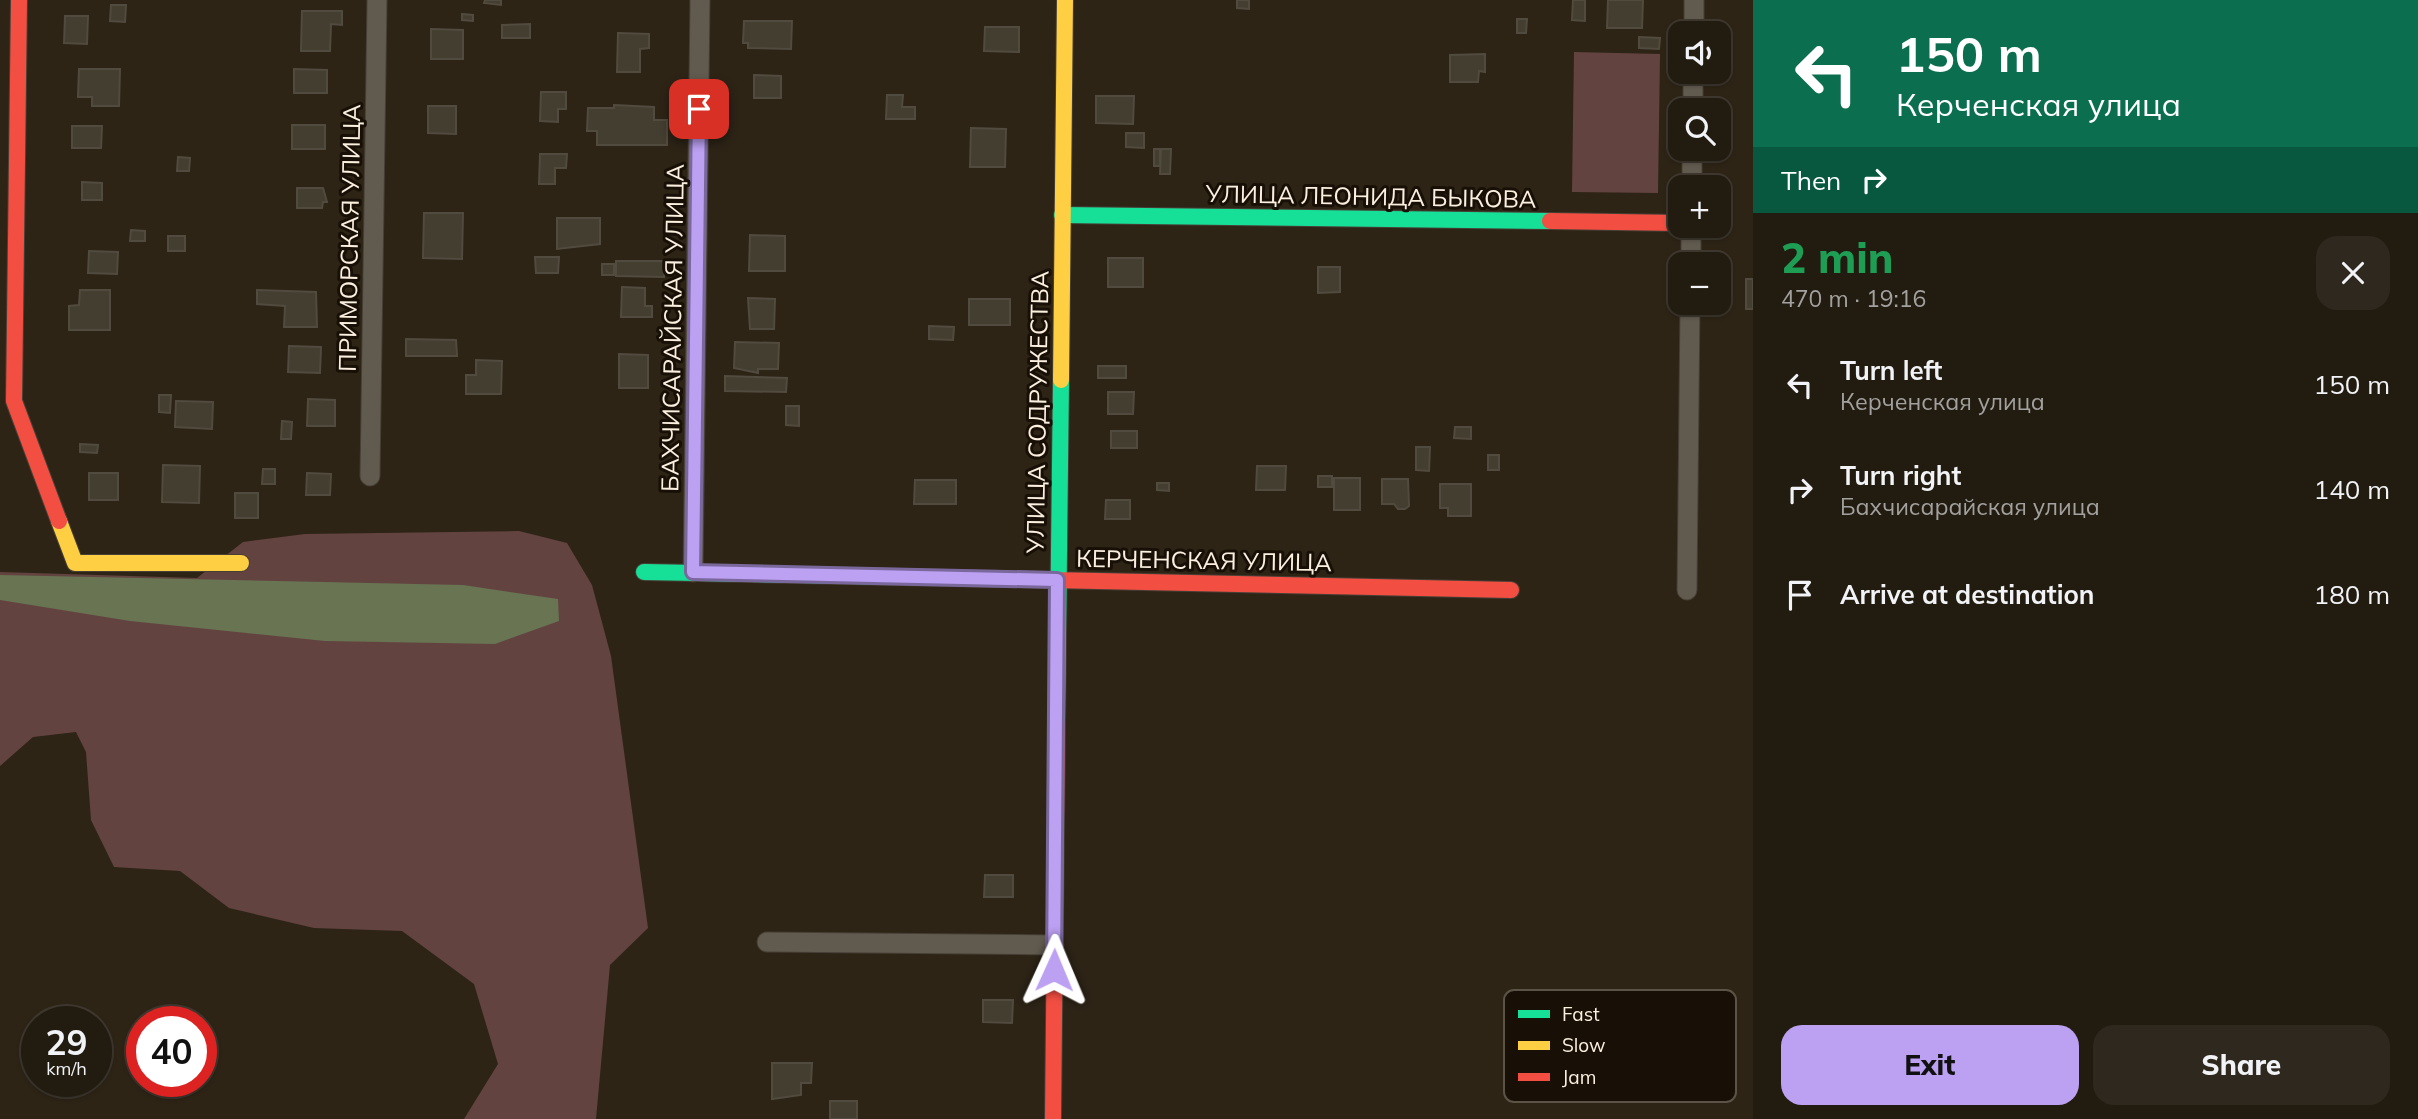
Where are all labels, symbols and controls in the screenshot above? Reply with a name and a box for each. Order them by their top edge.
map controls [1668,21,1731,315]
button: sound [1668,21,1731,84]
text: 150 m [1896,23,2042,84]
icon: left [1781,28,1872,119]
pin [669,79,729,139]
text: Керченская улица [1896,84,2181,124]
icon: arrive [680,90,718,128]
button: search [1668,98,1731,161]
street label: ПРИМОРСКАЯ УЛИЦА [332,104,366,372]
icon: right [1855,161,1893,199]
street label: БАХЧИСАРАЙСКАЯ УЛИЦА [654,163,690,492]
text: Then [1781,164,1841,197]
button: + [1668,175,1731,238]
street label: УЛИЦА ЛЕОНИДА БЫКОВА [1204,178,1537,214]
text: 2 min [1781,231,1894,284]
button: close [2316,236,2390,310]
button: − [1668,252,1731,315]
street label: УЛИЦА СОДРУЖЕСТВА [1020,270,1054,555]
text: 470 m · 19:16 [1781,284,1926,313]
text: Turn left [1840,354,1942,387]
icon: left [1781,366,1819,404]
text: 150 m [2314,368,2390,401]
text: Керченская улица [1840,387,2045,416]
text: Turn right [1840,459,1961,492]
icon: right [1781,471,1819,509]
text: 140 m [2314,473,2390,506]
text: Бахчисарайская улица [1840,492,2100,521]
street label: КЕРЧЕНСКАЯ УЛИЦА [1076,543,1333,577]
icon: arrive [1781,576,1819,614]
text: Arrive at destination [1840,578,2095,611]
text: 180 m [2314,578,2390,611]
position arrow [1017,933,1091,1007]
legend [1504,990,1736,1102]
text: Fast [1562,1002,1600,1026]
speed limit sign: 40 [126,1006,217,1097]
text: 29 [45,1020,88,1064]
button: Exit [1781,1025,2079,1105]
button: Share [2093,1025,2390,1105]
text: Slow [1562,1033,1606,1057]
text: km/h [46,1057,87,1080]
text: Jam [1562,1065,1596,1089]

